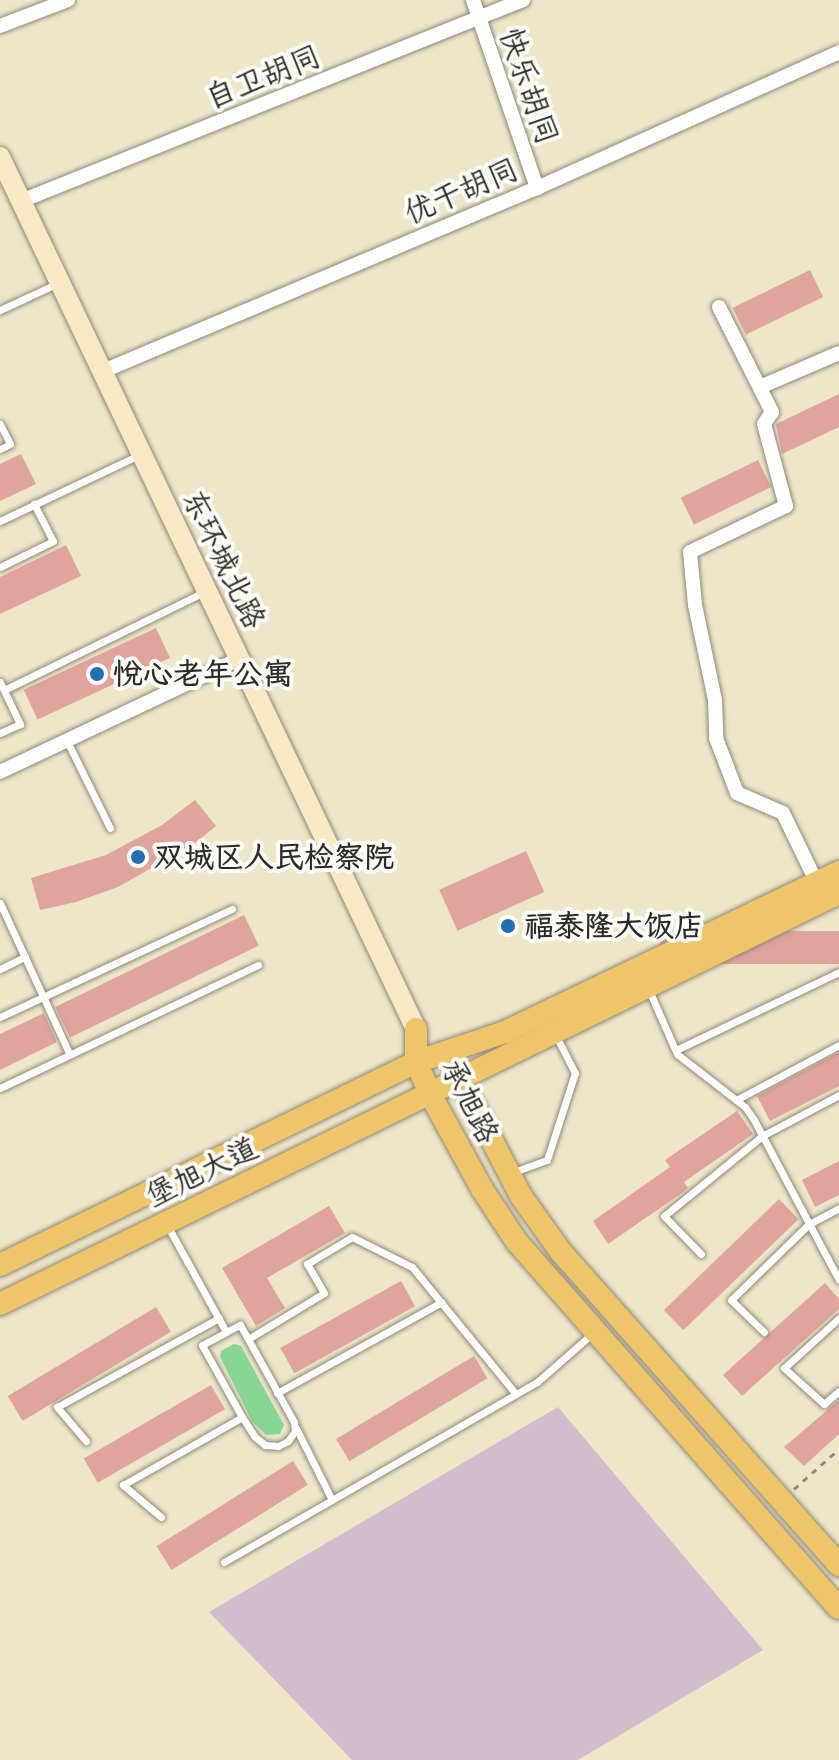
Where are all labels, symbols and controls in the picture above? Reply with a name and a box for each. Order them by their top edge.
street label: 快乐胡同 [492,23,566,149]
street label: 自卫胡同 [201,38,325,116]
street label: 优干胡同 [399,151,523,231]
street label: 东环城北路 [175,484,273,634]
place label: 悦心老年公寓 [113,656,293,692]
marker: 悦心老年公寓 [88,665,106,683]
place label: 双城区人民检察院 [154,839,394,875]
marker: 双城区人民检察院 [129,848,147,866]
place label: 福泰隆大饭店 [524,908,704,944]
marker: 福泰隆大饭店 [499,917,517,935]
street label: 承旭路 [434,1053,506,1149]
street label: 堡旭大道 [140,1130,264,1214]

